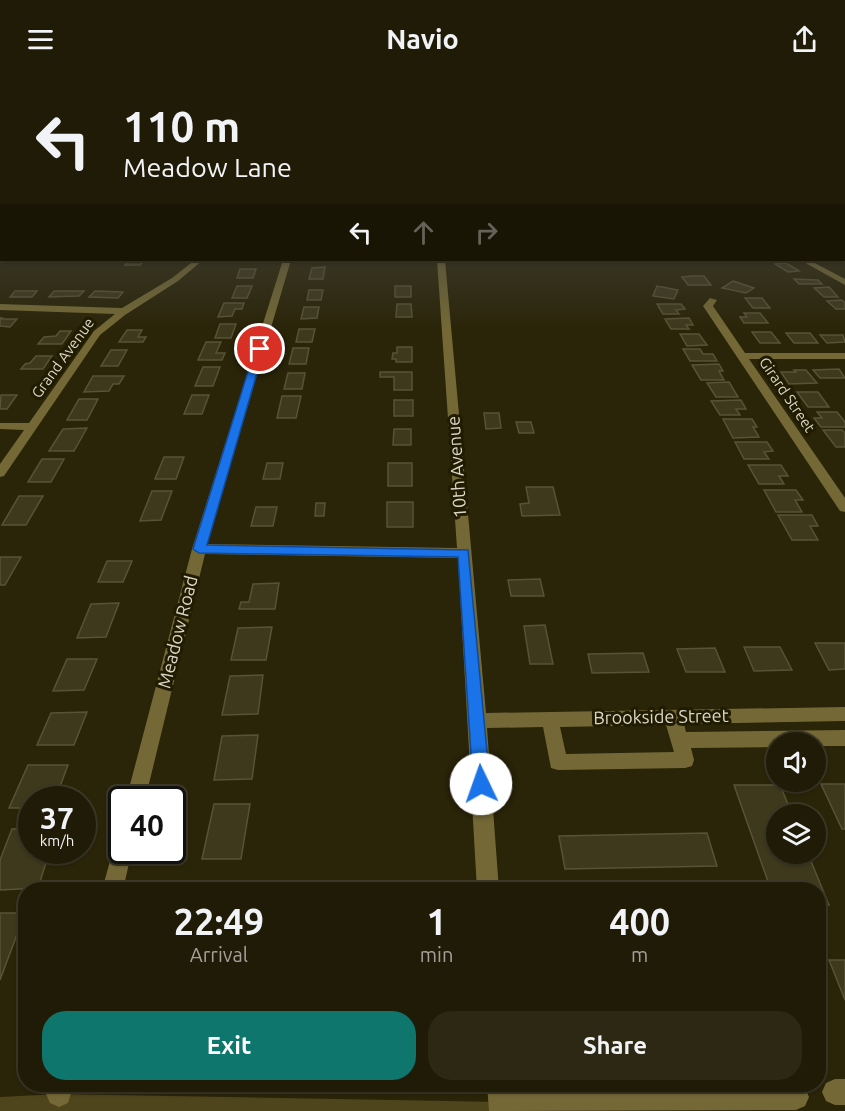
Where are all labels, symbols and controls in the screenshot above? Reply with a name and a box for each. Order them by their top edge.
icon: menu [24,23,57,56]
icon: share [788,23,821,56]
text: Navio [386,24,459,54]
icon: left [24,102,102,180]
text: 110 m [123,103,240,150]
text: Meadow Lane [123,152,292,182]
icon: left [344,216,377,249]
icon: ahead [407,216,440,249]
icon: right [470,216,503,249]
street label: Grand Avenue [28,314,97,401]
pin [234,323,285,374]
icon: arrive [243,332,276,365]
street label: Girard Street [756,354,819,436]
street label: 10th Avenue [442,415,470,519]
street label: Meadow Road [153,573,201,690]
street label: Brookside Street [593,705,729,727]
map controls [766,732,826,864]
button: sound [766,732,826,792]
position arrow [449,752,513,816]
speed limit sign: 40 [108,786,186,864]
text: 37 [40,801,74,835]
button: layers [766,804,826,864]
text: km/h [40,832,74,849]
text: 22:49 [174,901,264,942]
text: 1 [426,901,447,942]
text: 400 [609,901,670,942]
text: Arrival [190,943,248,966]
text: min [420,943,453,966]
text: m [631,943,648,966]
button: Exit [42,1011,416,1080]
button: Share [428,1011,802,1080]

